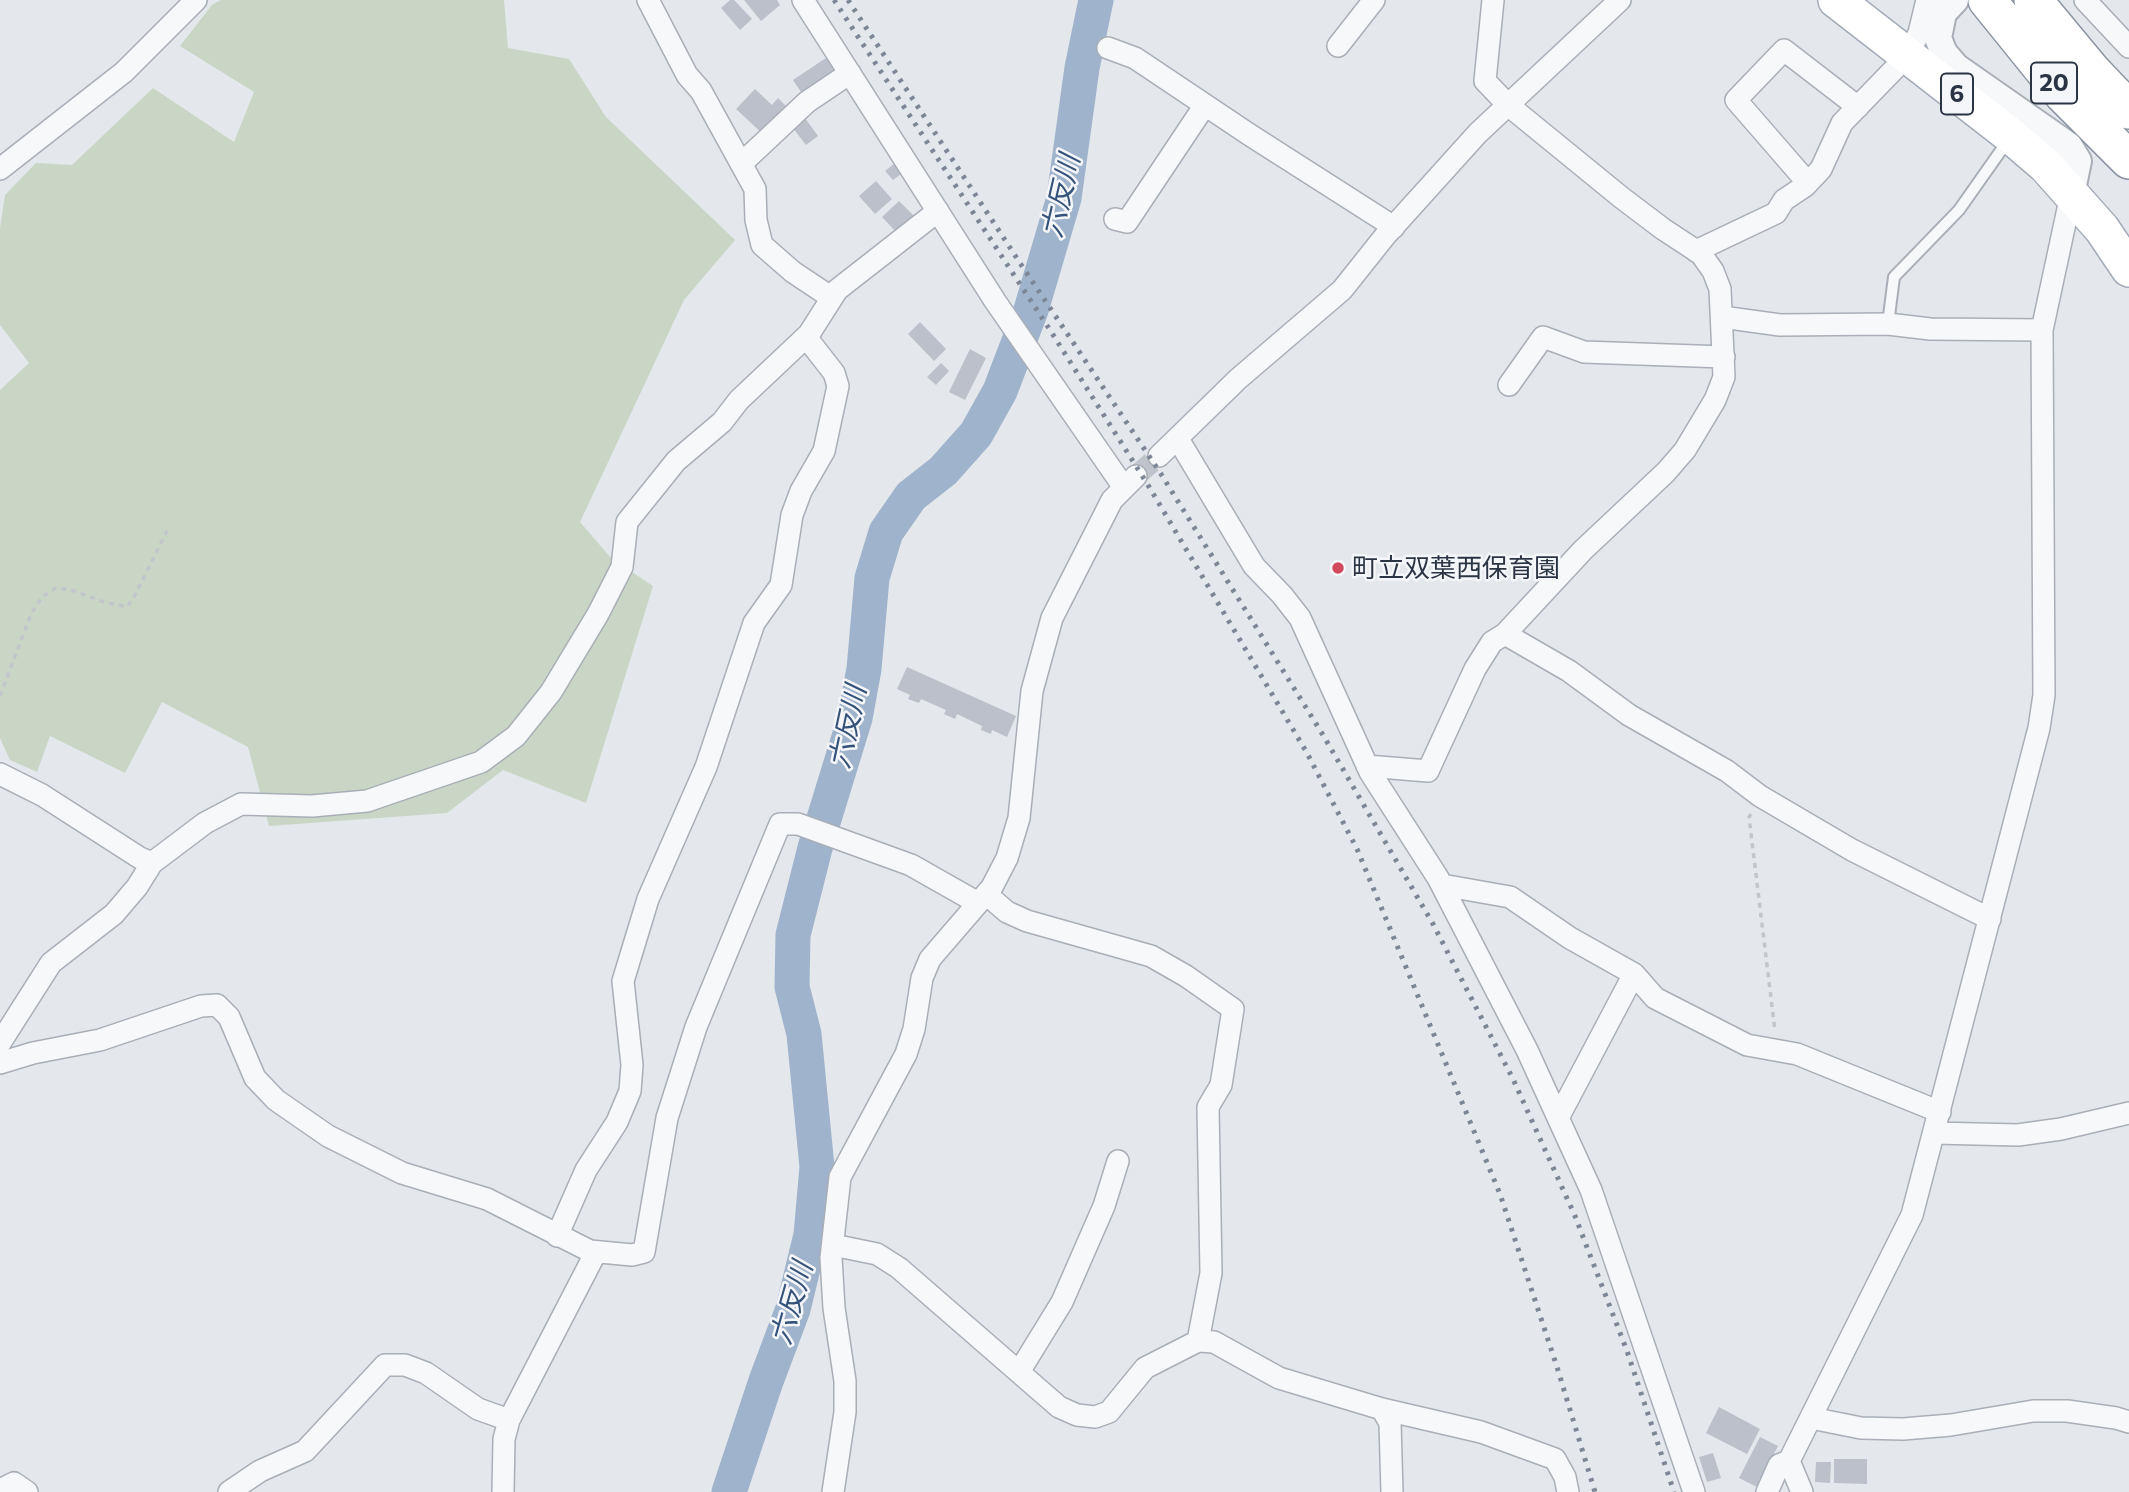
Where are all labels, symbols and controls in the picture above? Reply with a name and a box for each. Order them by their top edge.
road number: 20 [2031,62,2077,104]
road number: 6 [1941,74,1973,114]
water label: 六反川 [1035,151,1087,241]
place label: 町立双葉西保育園 [1352,552,1560,584]
marker: 町立双葉西保育園 [1330,560,1346,576]
water label: 六反川 [823,682,873,772]
water label: 六反川 [764,1258,820,1348]

